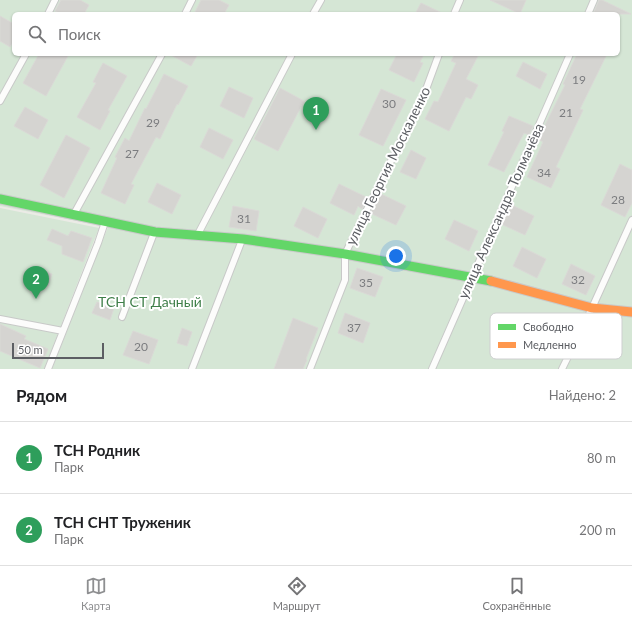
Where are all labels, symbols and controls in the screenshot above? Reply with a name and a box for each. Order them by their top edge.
search box [12,12,620,56]
icon: search [26,23,48,45]
text: Поиск [58,25,101,43]
house number: 19 [572,72,586,87]
street label: улица Георгия Москаленко [342,84,433,248]
house number: 30 [382,96,396,111]
pin: 1 [303,97,329,130]
house number: 21 [559,105,573,120]
house number: 29 [146,115,160,130]
street label: улица Александра Толмачёва [454,120,547,301]
house number: 27 [125,146,139,161]
house number: 34 [537,165,551,180]
house number: 28 [611,192,625,207]
house number: 31 [237,211,251,226]
your location [386,246,406,266]
pin: 2 [23,266,49,299]
house number: 32 [571,272,585,287]
house number: 35 [359,275,373,290]
park label: ТСН СТ Дачный [98,293,202,310]
legend [490,313,622,359]
house number: 37 [347,320,361,335]
text: Свободно [523,320,574,333]
text: Медленно [523,338,576,351]
house number: 20 [134,339,148,354]
scale bar [12,341,104,360]
text: 50 m [18,343,43,356]
text: Рядом [16,385,67,406]
text: Найдено: 2 [549,387,616,403]
text: ТСН Родник [54,441,140,459]
text: 1 [25,450,33,466]
text: 80 m [587,450,616,466]
text: Парк [54,459,84,475]
text: ТСН СНТ Труженик [54,513,191,531]
text: 2 [25,522,33,538]
text: 200 m [579,522,616,538]
text: Парк [54,531,84,547]
tab: Карта [81,575,111,612]
tab: Маршрут [273,575,321,612]
tab: Сохранённые [483,575,551,612]

